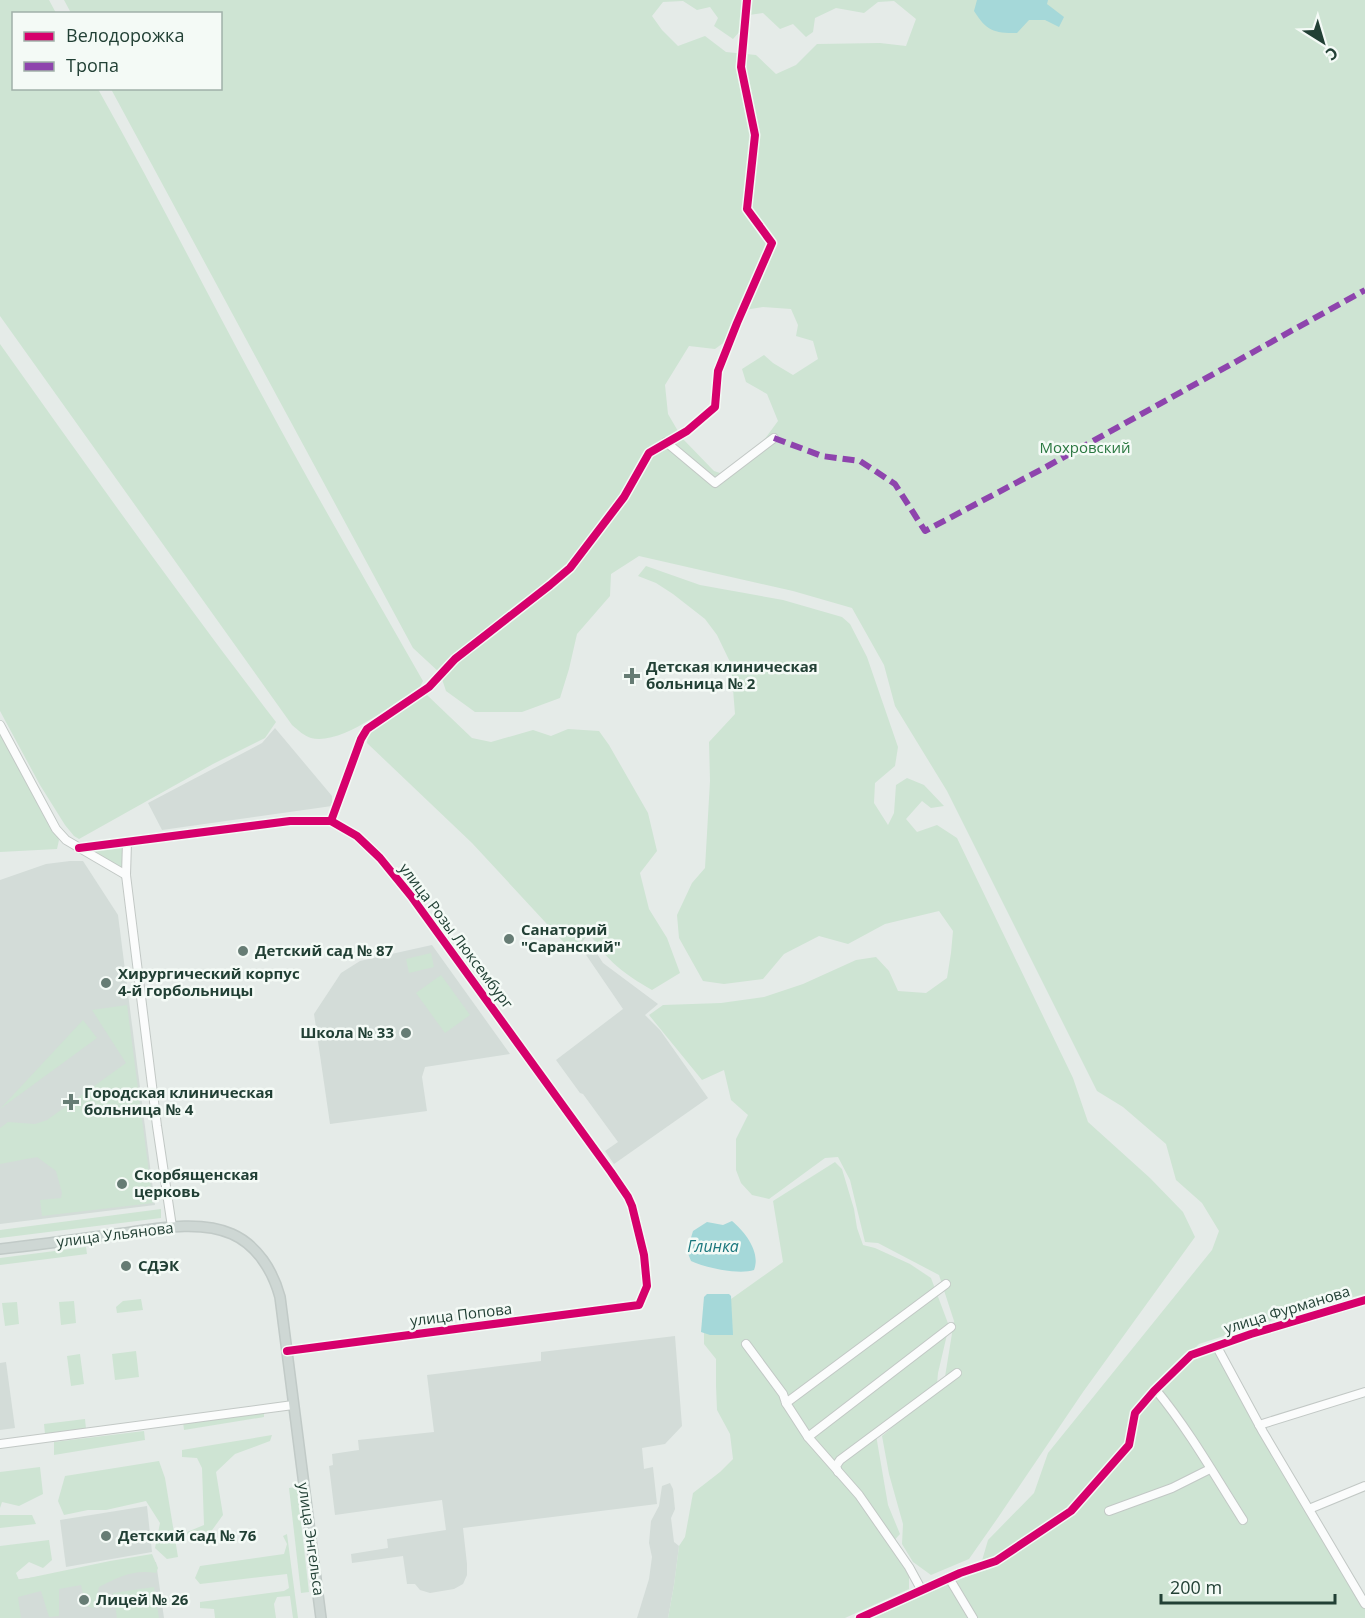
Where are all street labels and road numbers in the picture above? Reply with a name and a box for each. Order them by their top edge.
street label: улица Розы Люксембург [395,859,518,1013]
street label: улица Ульянова [55,1217,175,1251]
street label: улица Фурманова [1221,1280,1352,1338]
street label: улица Попова [409,1298,513,1330]
street label: улица Энгельса [294,1481,330,1597]

